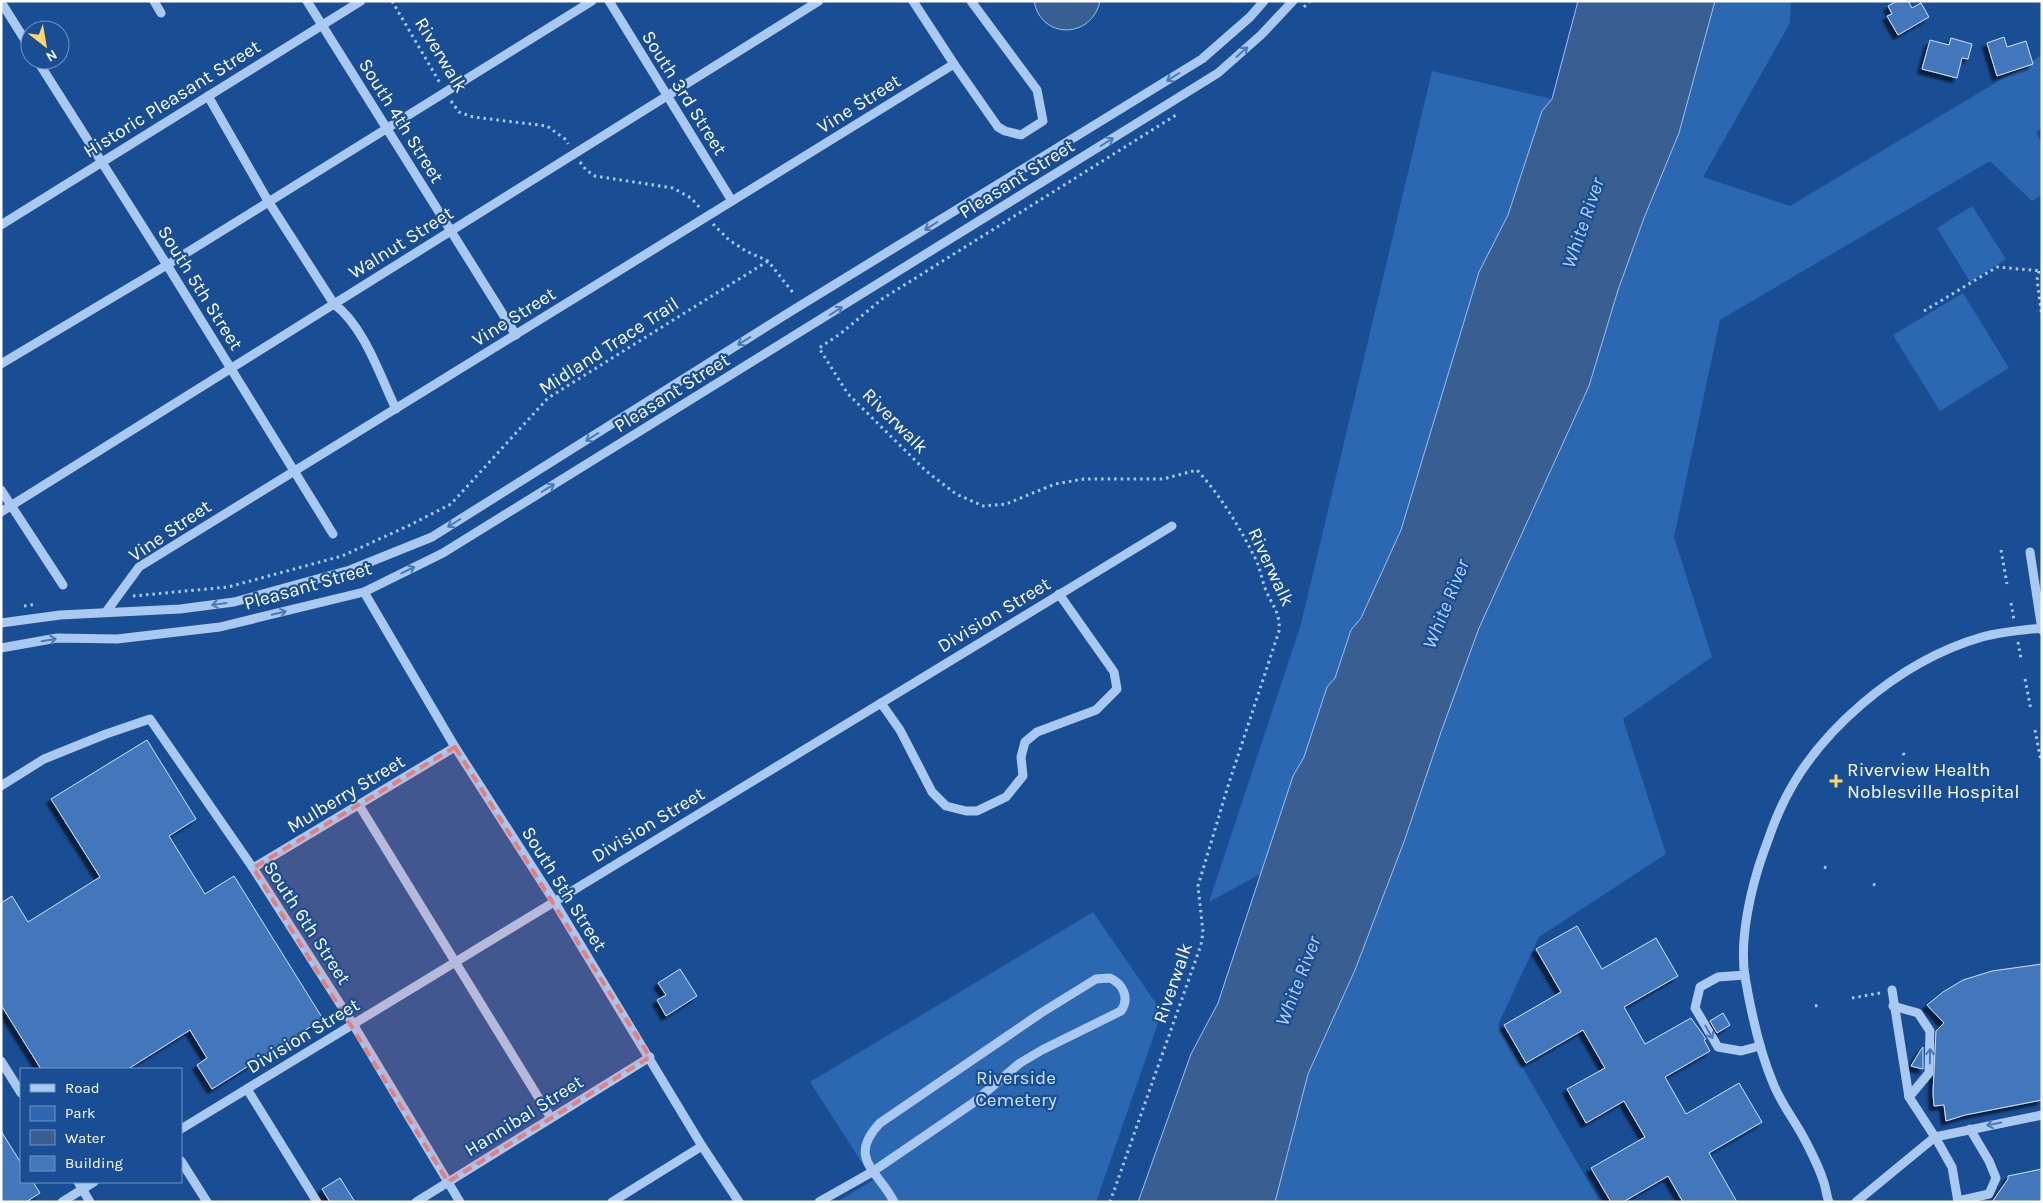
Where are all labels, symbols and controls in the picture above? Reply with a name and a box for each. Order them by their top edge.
street label: Riverwalk [410,13,472,97]
north arrow [20,20,70,70]
street label: South 3rd Street [637,27,731,159]
street label: Historic Pleasant Street [79,35,265,163]
text: N [43,46,60,66]
one-way arrow [1236,46,1249,58]
street label: South 4th Street [354,55,448,187]
street label: Vine Street [813,70,905,138]
one-way arrow [1167,72,1181,82]
street label: Pleasant Street [955,135,1079,223]
one-way arrow [1100,137,1114,147]
water label: White River [1557,174,1610,271]
street label: Walnut Street [345,202,457,284]
street label: South 5th Street [153,222,247,354]
one-way arrow [924,222,938,232]
street label: Vine Street [468,283,560,351]
street label: Midland Trace Trail [535,293,683,399]
one-way arrow [828,306,842,316]
one-way arrow [738,337,752,347]
street label: Pleasant Street [610,349,734,437]
street label: Riverwalk [858,384,933,459]
one-way arrow [585,432,599,442]
one-way arrow [541,483,555,493]
street label: Vine Street [125,496,215,566]
one-way arrow [447,518,461,529]
street label: Riverwalk [1243,524,1299,610]
water label: White River [1418,555,1475,652]
street label: Pleasant Street [242,557,374,615]
one-way arrow [400,565,415,574]
street label: Division Street [934,573,1054,657]
one-way arrow [211,599,227,609]
one-way arrow [271,608,287,617]
one-way arrow [41,634,57,644]
street label: Mulberry Street [283,750,409,838]
place label: Riverview Health Noblesville Hospital [1847,759,2020,803]
marker: Riverview Health Noblesville Hospital [1829,774,1843,788]
street label: Division Street [588,783,708,867]
street label: South 5th Street [517,823,611,955]
street label: South 6th Street [259,857,355,989]
water label: White River [1270,932,1326,1029]
street label: Riverwalk [1149,940,1197,1026]
street label: Division Street [243,994,363,1078]
one-way arrow [1704,1024,1714,1039]
one-way arrow [1925,1048,1935,1064]
park label: Riverside Cemetery [975,1067,1057,1111]
legend [20,1068,182,1183]
street label: Hannibal Street [461,1071,587,1161]
text: Road [65,1079,100,1097]
text: Park [65,1104,95,1122]
one-way arrow [1986,1120,2002,1130]
text: Water [65,1129,106,1147]
text: Building [65,1154,123,1172]

